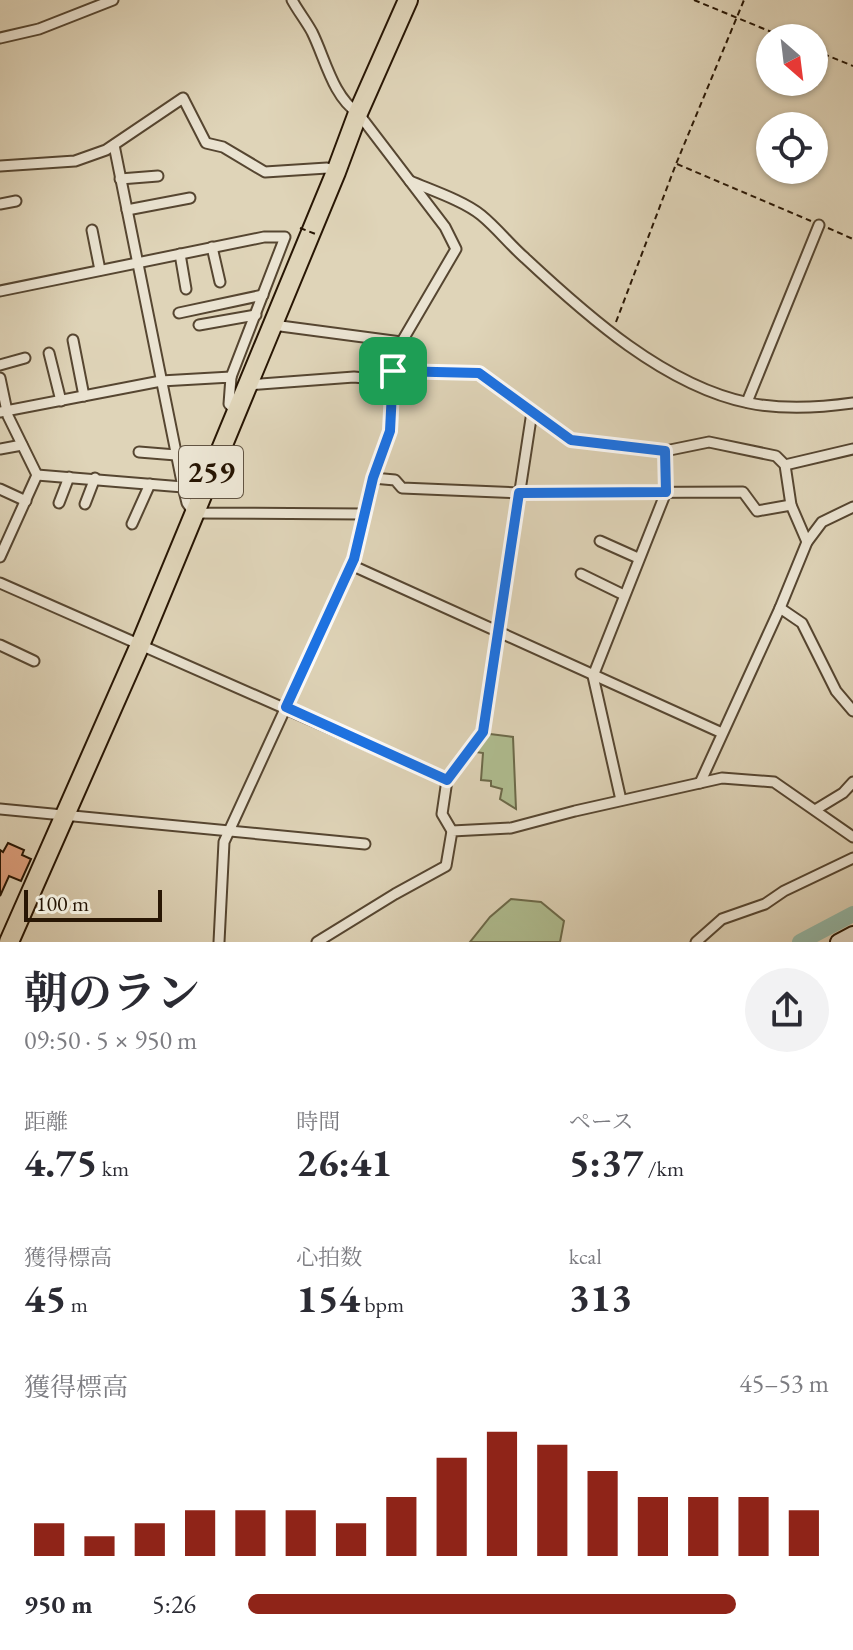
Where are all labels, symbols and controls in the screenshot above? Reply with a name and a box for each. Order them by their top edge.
north arrow [756,24,828,96]
map controls [756,24,828,184]
button: locate [756,112,828,184]
pin [359,337,427,405]
icon: arrive [371,349,415,393]
road number: 259 [179,446,243,498]
scale bar [24,886,162,922]
text: 100 m [36,889,89,918]
text: 朝のラン [24,964,200,1021]
button: share [745,968,829,1052]
text: 09:50 · 5 × 950 m [24,1023,197,1057]
text: 距離 [24,1107,68,1136]
text: 時間 [296,1107,340,1136]
text: ペース [569,1107,634,1136]
text: 4.75 [24,1136,97,1188]
text: 26:41 [296,1136,392,1188]
text: 5:37 [569,1136,643,1188]
text: km [97,1154,129,1183]
text: /km [643,1154,684,1183]
text: kcal [569,1242,602,1271]
text: 獲得標高 [24,1243,112,1272]
text: 心拍数 [296,1243,362,1272]
text: 313 [569,1271,632,1323]
text: 45 [24,1272,66,1324]
text: 154 [296,1272,360,1324]
text: m [66,1290,88,1319]
text: bpm [360,1290,404,1319]
text: 45–53 m [739,1366,829,1400]
text: 獲得標高 [24,1370,128,1404]
text: 950 m [24,1587,92,1621]
text: 5:26 [152,1587,196,1621]

